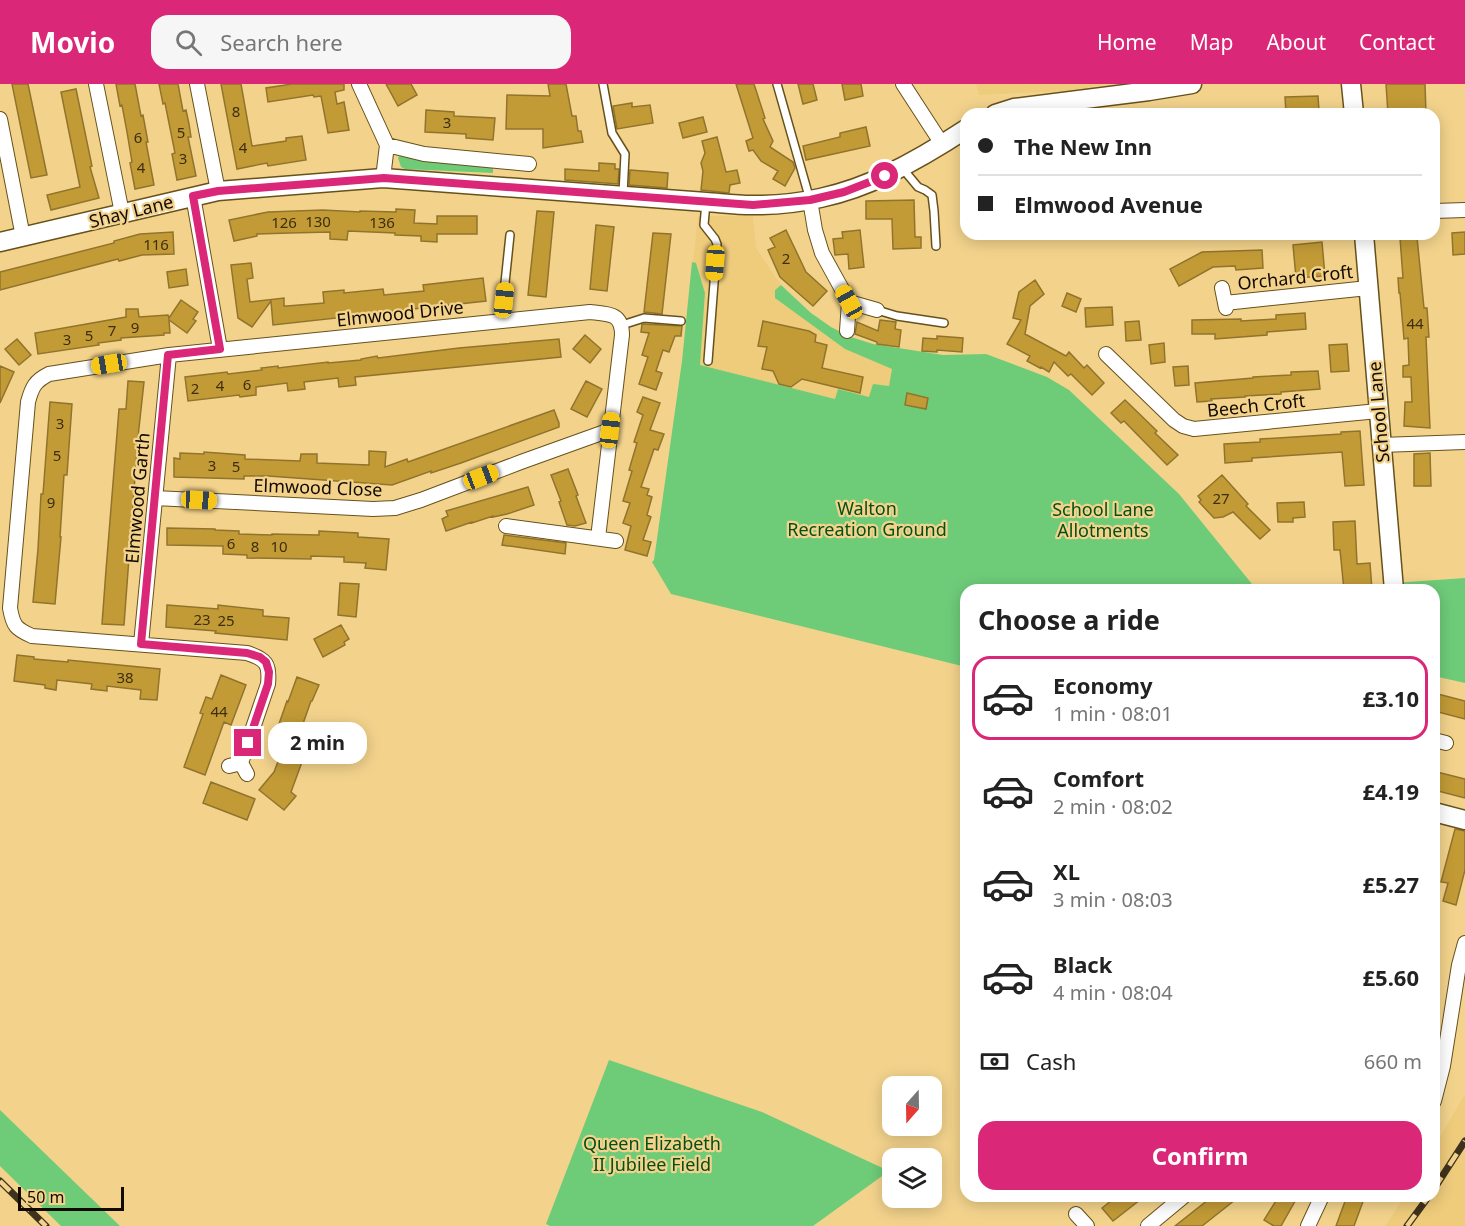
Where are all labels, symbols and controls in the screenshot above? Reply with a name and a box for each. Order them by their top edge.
search box [151,15,571,69]
text: Movio [30,23,115,61]
icon: search [172,26,205,59]
text: Search here [220,27,343,57]
text: Home [1097,28,1157,56]
text: Map [1190,28,1233,56]
text: About [1266,28,1326,56]
text: Contact [1359,28,1435,56]
house number: 8 [232,101,240,121]
house number: 3 [443,112,451,132]
house number: 5 [177,122,185,142]
house number: 6 [134,127,142,147]
text: The New Inn [1014,131,1152,161]
house number: 4 [239,137,248,157]
house number: 3 [179,148,187,168]
house number: 4 [137,157,146,177]
route start [871,162,898,189]
street label: Shay Lane [86,189,176,233]
text: Elmwood Avenue [1014,189,1203,219]
house number: 130 [305,211,331,231]
house number: 126 [271,212,297,232]
house number: 136 [369,212,395,232]
house number: 116 [143,234,169,254]
car [705,244,725,282]
house number: 2 [782,248,790,268]
street label: Orchard Croft [1236,259,1354,295]
car [493,281,515,319]
car [832,282,866,322]
street label: Elmwood Drive [335,294,465,332]
house number: 44 [1406,313,1424,333]
house number: 9 [131,317,139,337]
house number: 7 [108,320,116,340]
house number: 5 [85,325,93,345]
house number: 3 [63,329,71,349]
car [90,352,128,376]
street label: School Lane [1362,360,1394,464]
house number: 6 [243,374,251,394]
house number: 4 [216,375,225,395]
house number: 2 [191,378,199,398]
street label: Beech Croft [1206,388,1307,422]
car [599,411,621,449]
house number: 3 [56,413,64,433]
street label: Elmwood Garth [119,431,155,565]
house number: 5 [53,445,61,465]
house number: 3 [208,455,216,475]
house number: 5 [232,456,240,476]
car [461,462,501,492]
street label: Elmwood Close [253,473,383,501]
house number: 27 [1212,488,1230,508]
car [181,490,217,510]
house number: 9 [47,492,55,512]
park label: Walton Recreation Ground [787,496,947,541]
park label: School Lane Allotments [1052,497,1154,542]
house number: 6 [227,533,235,553]
house number: 8 [251,536,259,556]
house number: 10 [270,536,288,556]
text: Choose a ride [978,601,1160,638]
house number: 23 [193,609,211,629]
house number: 25 [217,610,235,630]
house number: 38 [116,667,134,687]
text: Economy [1053,670,1152,700]
icon: car [981,671,1035,725]
text: £3.10 [1362,683,1419,713]
text: 1 min · 08:01 [1053,700,1173,727]
house number: 44 [210,701,228,721]
callout: 2 min [269,722,368,764]
route end [234,729,261,756]
text: 2 min [290,729,345,756]
text: Comfort [1053,763,1144,793]
icon: car [981,764,1035,818]
text: £4.19 [1362,776,1419,806]
text: 2 min · 08:02 [1053,793,1173,820]
text: XL [1053,856,1080,886]
icon: car [981,857,1035,911]
text: £5.27 [1362,869,1419,899]
text: 3 min · 08:03 [1053,886,1173,913]
text: Black [1053,949,1112,979]
icon: car [981,950,1035,1004]
text: £5.60 [1362,962,1419,992]
text: 4 min · 08:04 [1053,979,1173,1006]
icon: cash [978,1045,1011,1078]
text: Cash [1026,1046,1076,1076]
text: 660 m [1364,1048,1422,1075]
north arrow [882,1076,942,1136]
map controls [882,1076,942,1208]
button: Confirm [978,1121,1422,1190]
park label: Queen Elizabeth II Jubilee Field [583,1131,721,1176]
button: layers [882,1148,942,1208]
scale bar [18,1184,124,1212]
text: 50 m [27,1186,64,1208]

